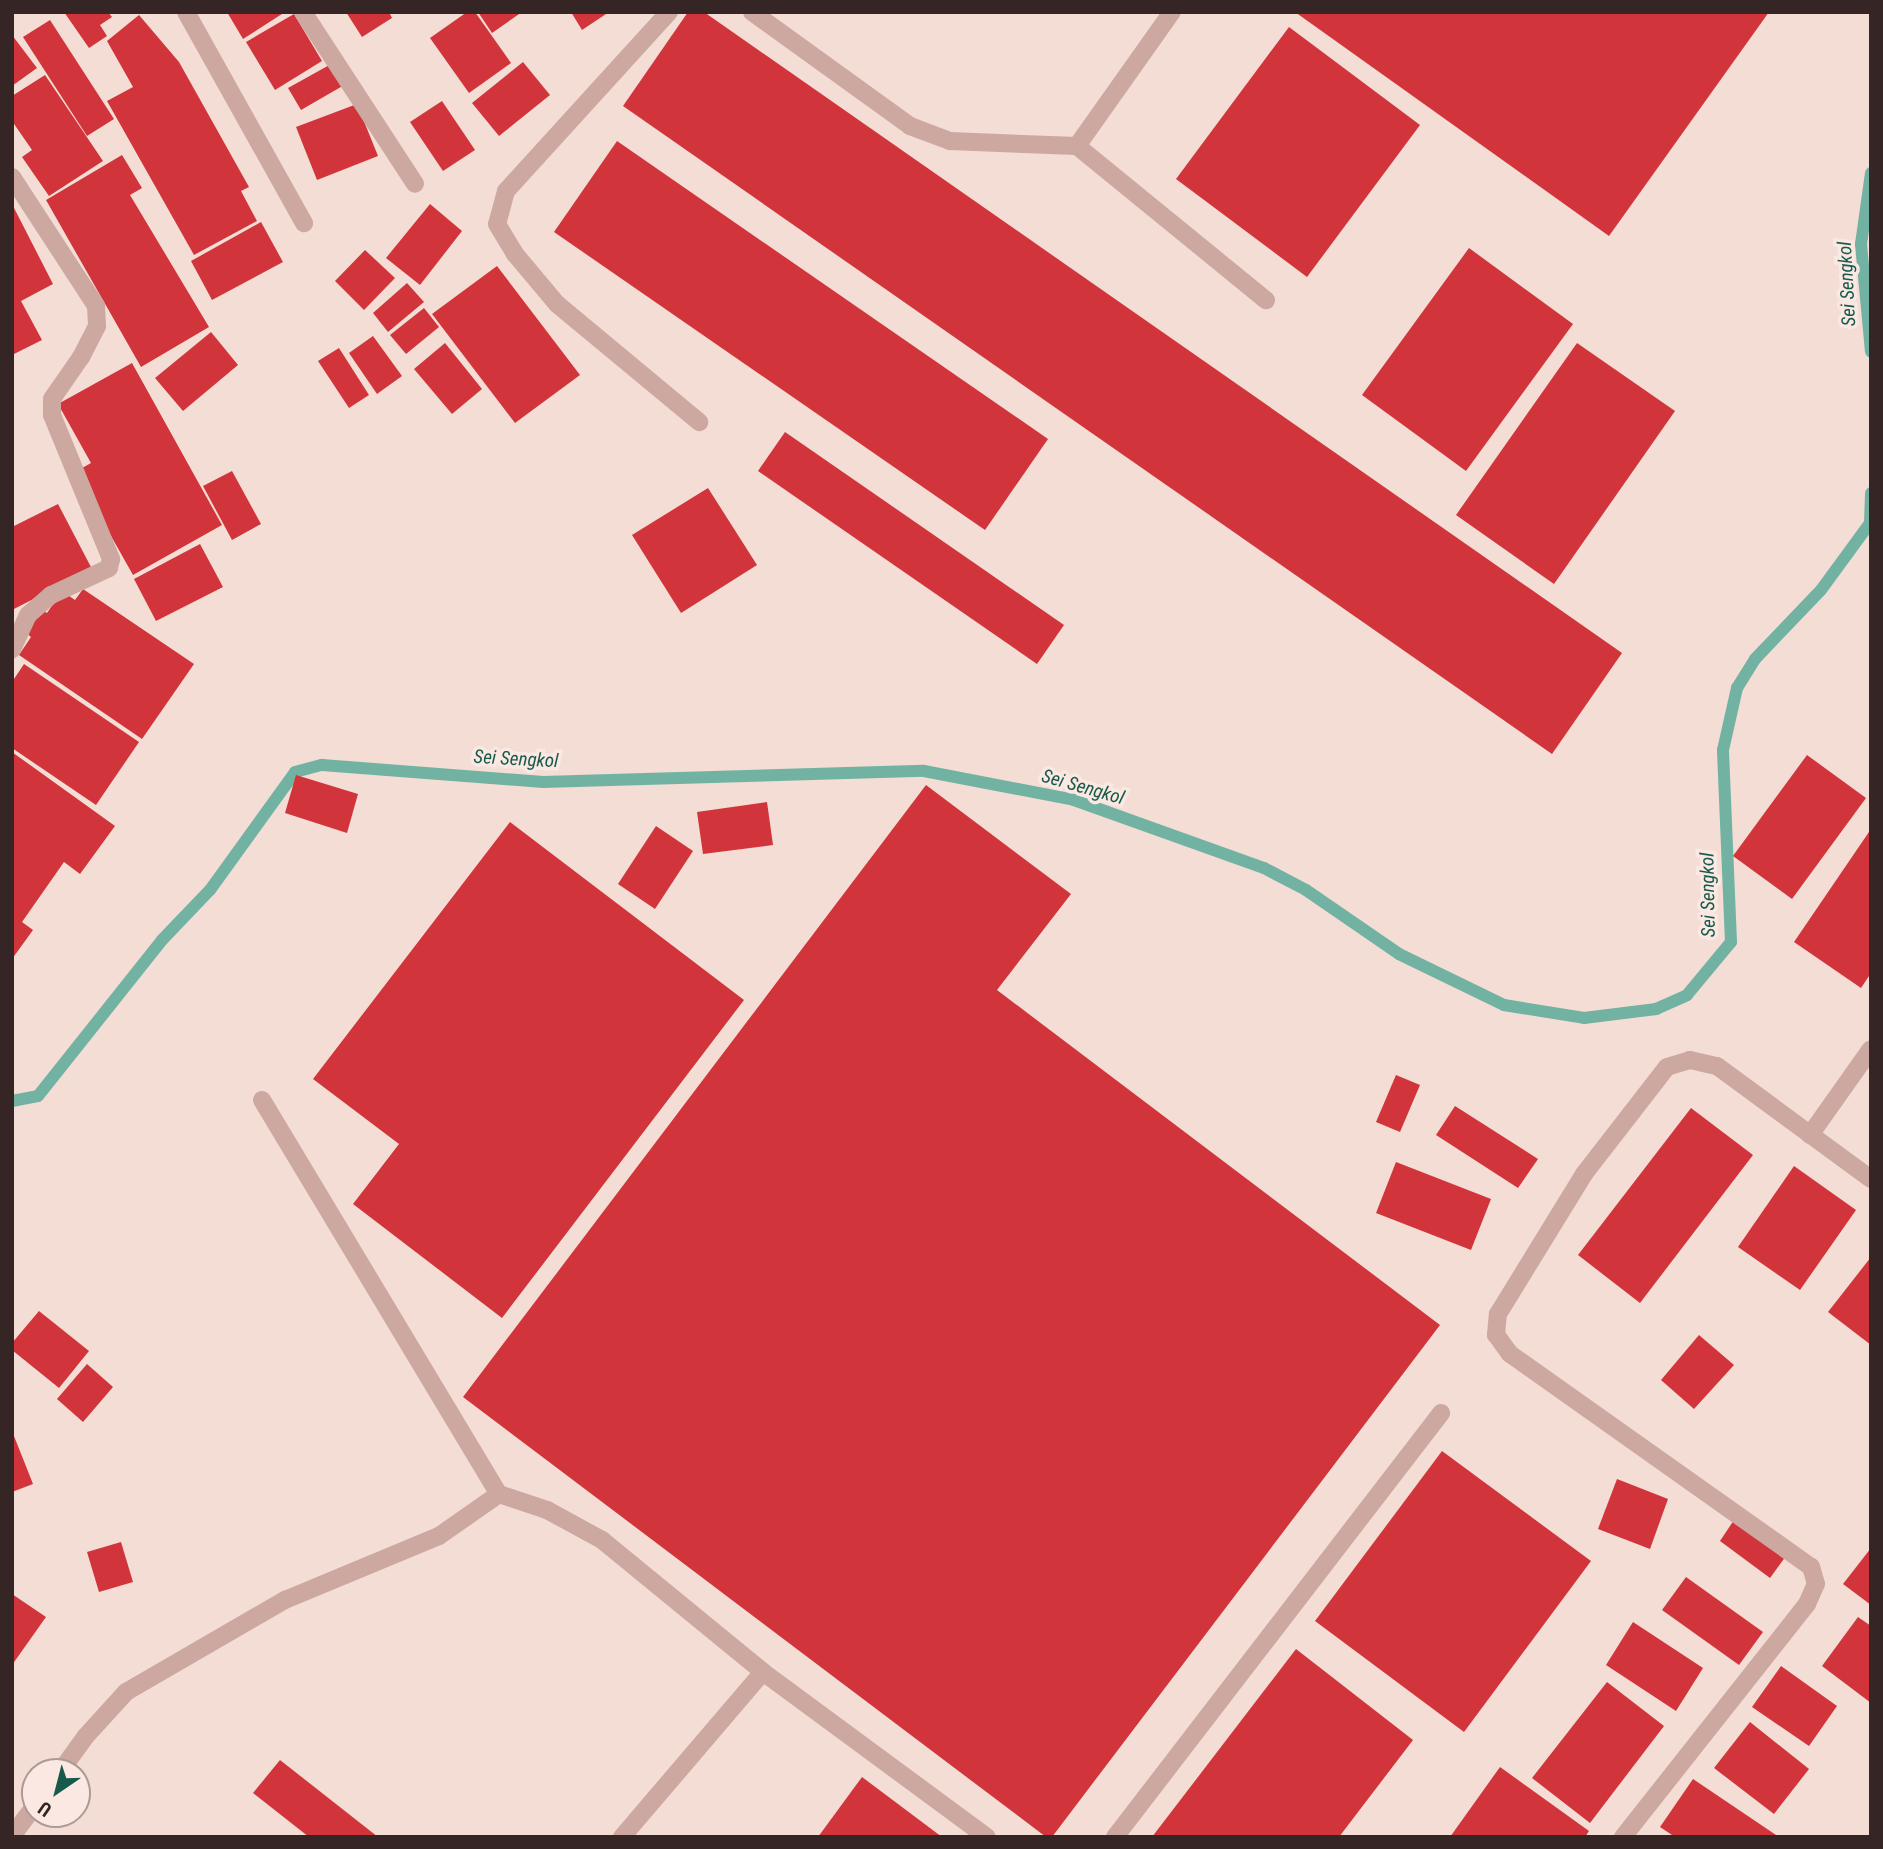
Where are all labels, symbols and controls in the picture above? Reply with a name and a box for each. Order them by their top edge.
water label: Sei Sengkol [1833,241,1861,327]
water label: Sei Sengkol [473,745,559,773]
water label: Sei Sengkol [1039,764,1127,810]
water label: Sei Sengkol [1696,852,1720,938]
north arrow [21,1758,91,1828]
text: U [34,1796,56,1822]

